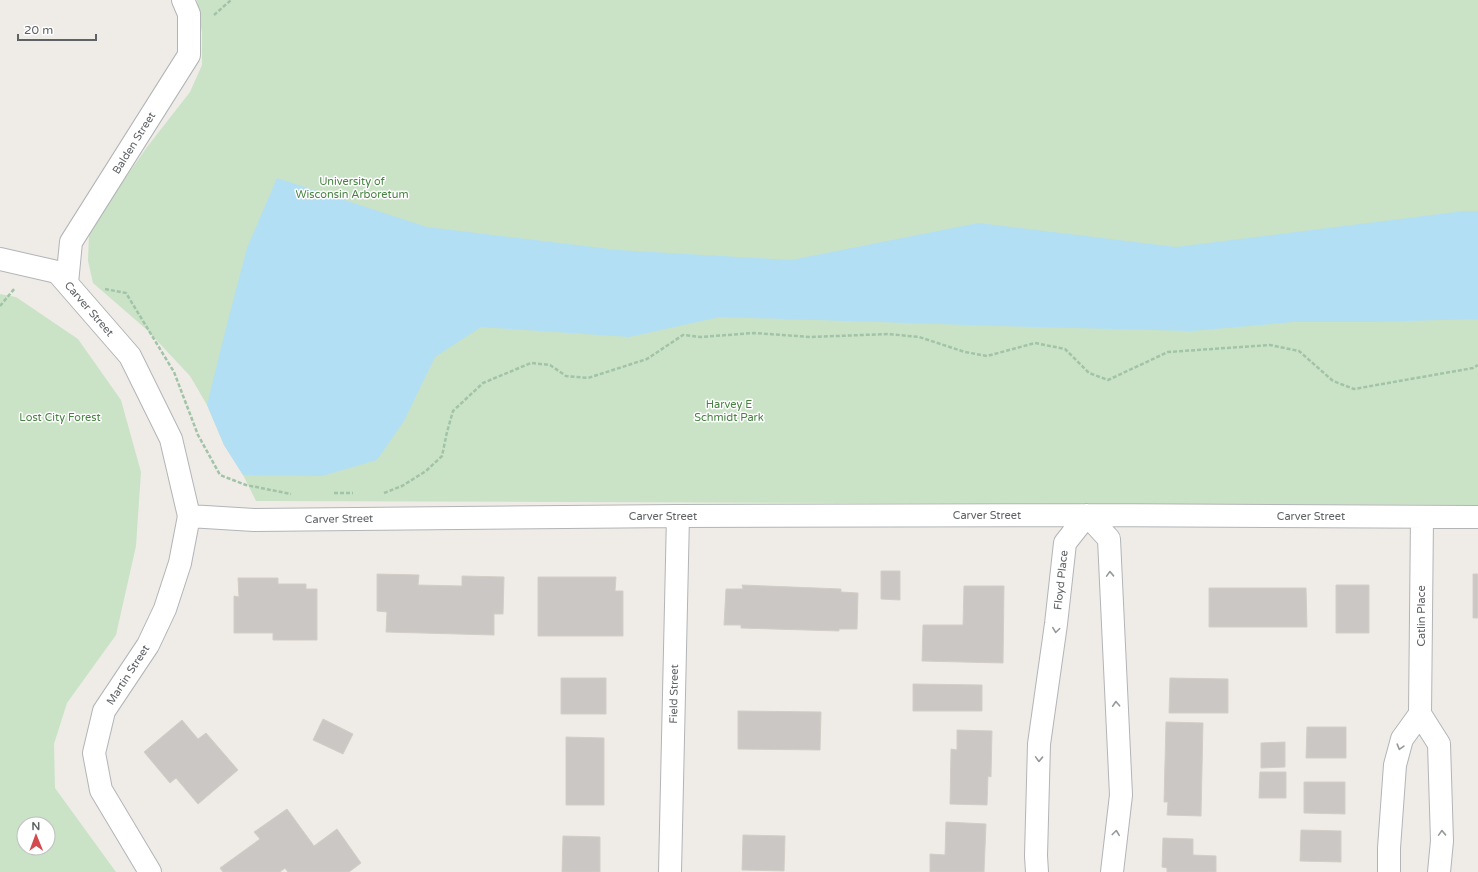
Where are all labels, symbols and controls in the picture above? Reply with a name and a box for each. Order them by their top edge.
scale bar [18,16,96,42]
text: 20 m [24,23,53,37]
street label: Balden Street [110,110,158,176]
park label: University of Wisconsin Arboretum [295,175,409,201]
street label: Carver Street [62,279,116,339]
park label: Harvey E Schmidt Park [694,398,764,424]
park label: Lost City Forest [19,411,101,424]
street label: Carver Street [953,509,1021,522]
street label: Carver Street [629,510,697,523]
street label: Carver Street [1277,510,1345,523]
street label: Carver Street [305,512,373,526]
street label: Floyd Place [1051,550,1071,610]
one-way arrow [1106,571,1114,577]
street label: Catlin Place [1415,585,1428,647]
one-way arrow [1052,627,1061,633]
street label: Martin Street [104,643,152,707]
street label: Field Street [667,664,681,724]
one-way arrow [1111,701,1120,707]
one-way arrow [1396,743,1405,750]
one-way arrow [1035,756,1043,762]
north arrow [16,816,56,856]
text: N [31,820,40,833]
one-way arrow [1111,830,1120,836]
one-way arrow [1437,830,1446,836]

